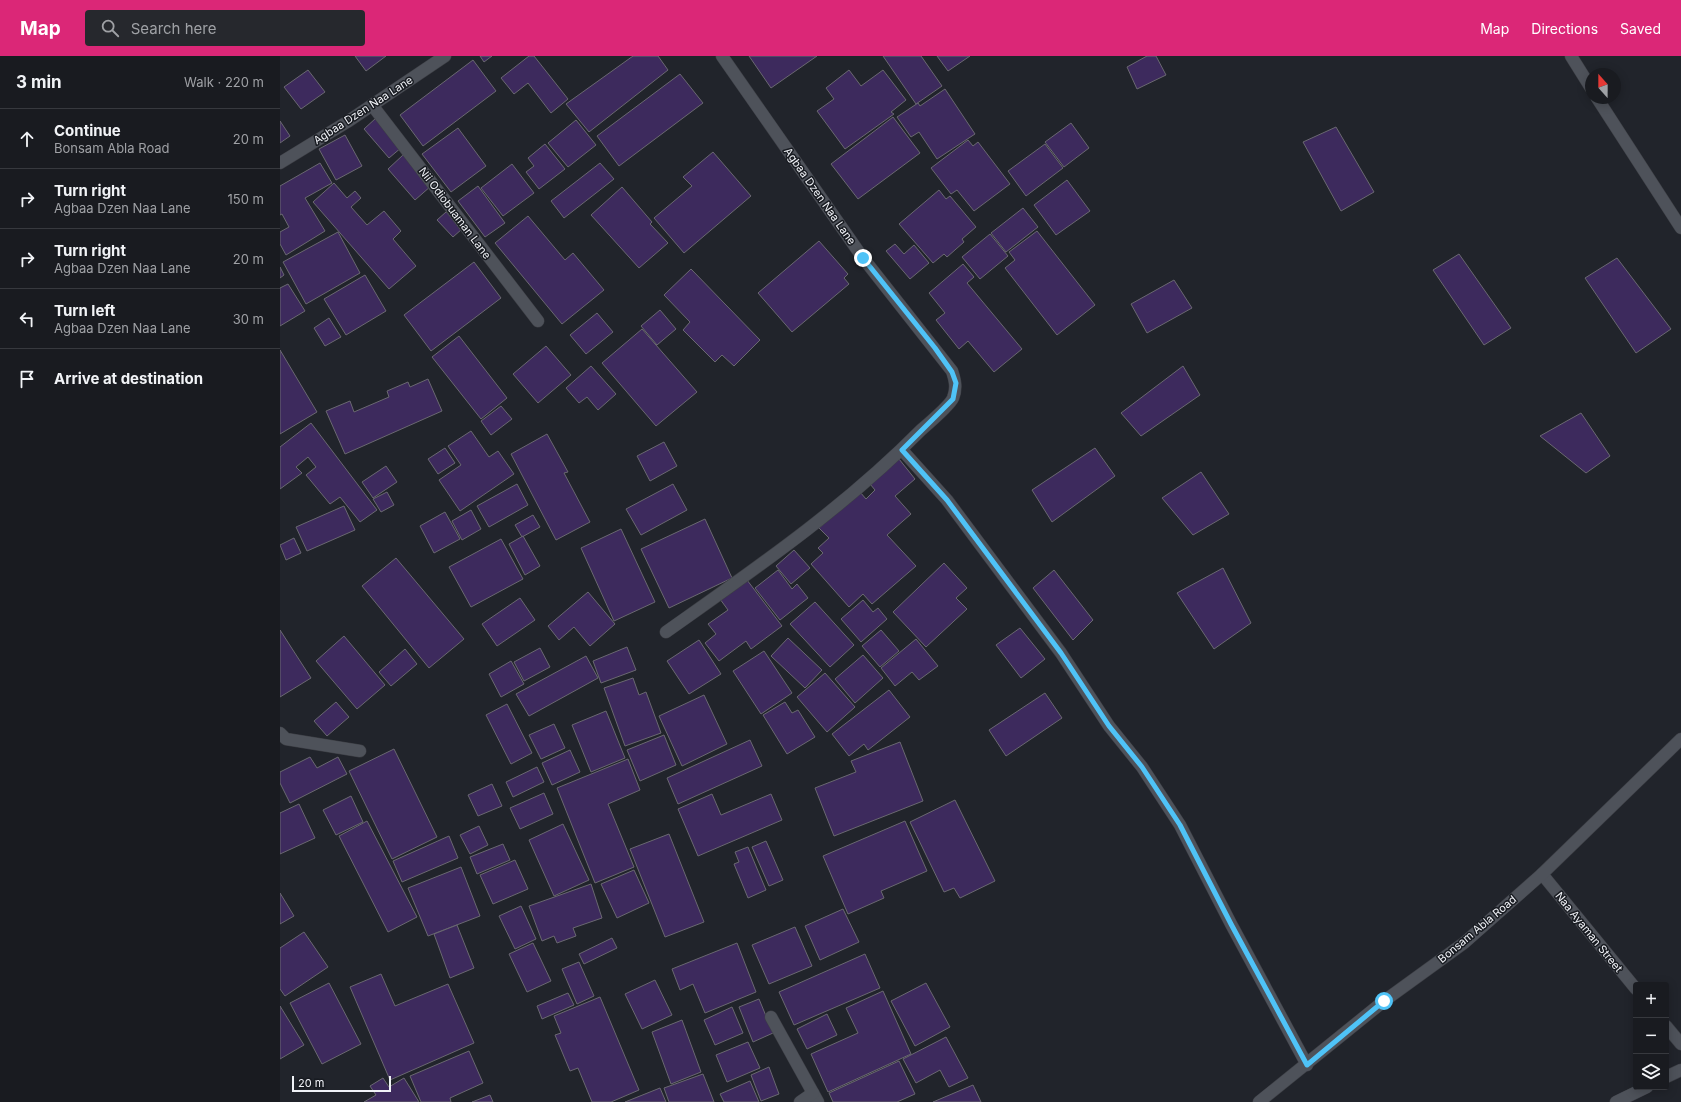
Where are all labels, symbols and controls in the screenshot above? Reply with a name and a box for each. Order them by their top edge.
search box [85,10,365,46]
text: Map [20,17,61,40]
icon: search [99,17,121,39]
text: Search here [131,19,216,38]
text: Map [1480,20,1509,37]
text: Directions [1531,20,1598,37]
text: Saved [1620,20,1661,37]
north arrow [1585,68,1621,104]
text: 3 min [16,72,62,92]
street label: Agbaa Dzen Naa Lane [311,73,415,147]
text: Walk · 220 m [184,74,264,90]
text: Continue [54,121,121,140]
icon: ahead [16,128,38,150]
text: 20 m [233,131,264,147]
text: Bonsam Abla Road [54,140,170,156]
street label: Agbaa Dzen Naa Lane [781,145,859,247]
street label: Nii Odiobuaman Lane [416,164,494,262]
text: Turn right [54,181,126,200]
icon: right [16,188,38,210]
text: 150 m [228,191,264,207]
text: Agbaa Dzen Naa Lane [54,200,191,216]
text: Turn right [54,241,126,260]
icon: right [16,248,38,270]
route end [854,249,872,267]
text: 20 m [233,251,264,267]
text: Agbaa Dzen Naa Lane [54,260,191,276]
text: Turn left [54,301,115,320]
icon: left [16,308,38,330]
text: 30 m [233,311,264,327]
text: Agbaa Dzen Naa Lane [54,320,191,336]
icon: arrive [16,368,38,390]
text: Arrive at destination [54,369,203,388]
street label: Naa Ayaman Street [1552,889,1626,975]
street label: Bonsam Abla Road [1435,892,1519,966]
map controls [1633,982,1669,1090]
button: + [1633,982,1669,1018]
route start [1375,992,1393,1010]
button: − [1633,1018,1669,1054]
button: layers [1633,1054,1669,1090]
scale bar [292,1074,391,1093]
text: 20 m [298,1076,324,1090]

